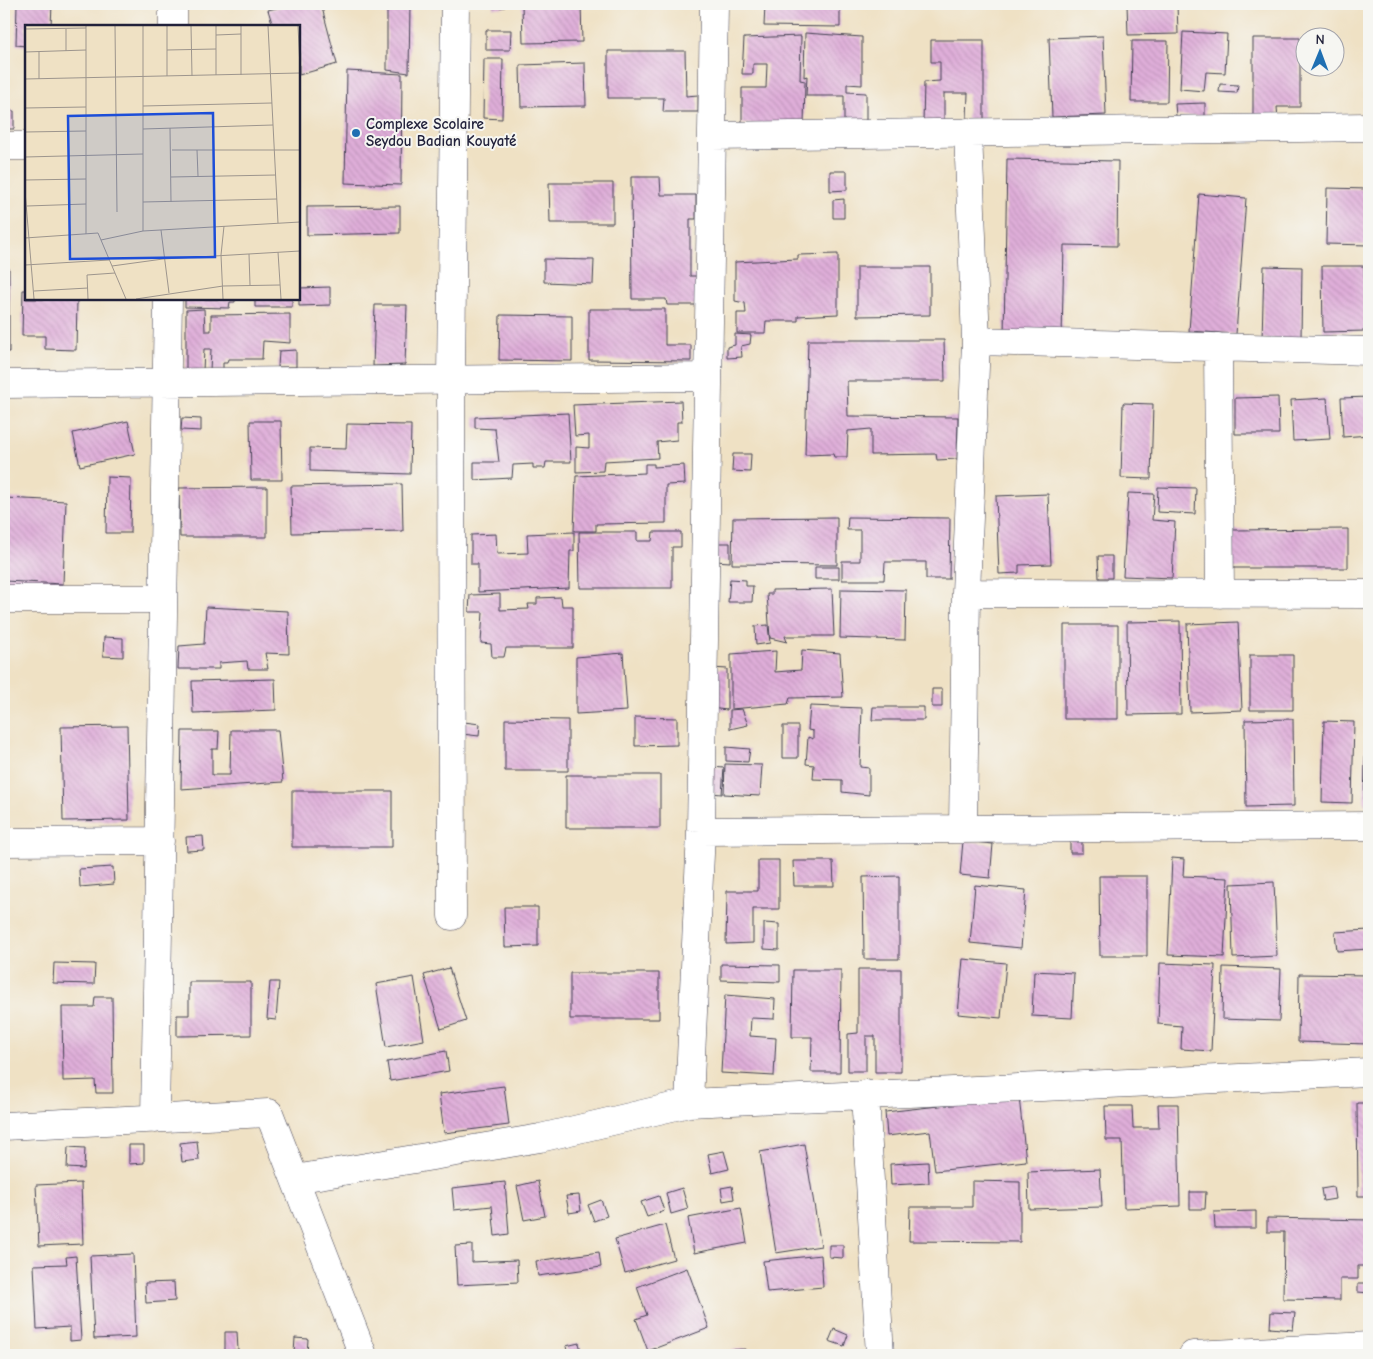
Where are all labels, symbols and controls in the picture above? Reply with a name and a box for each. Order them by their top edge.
inset map [25,25,300,300]
north arrow [1296,28,1346,78]
text: N [1316,31,1325,48]
place label: Complexe Scolaire Seydou Badian Kouyaté [366,115,516,150]
marker: Complexe Scolaire Seydou Badian Kouyaté [350,127,362,139]

